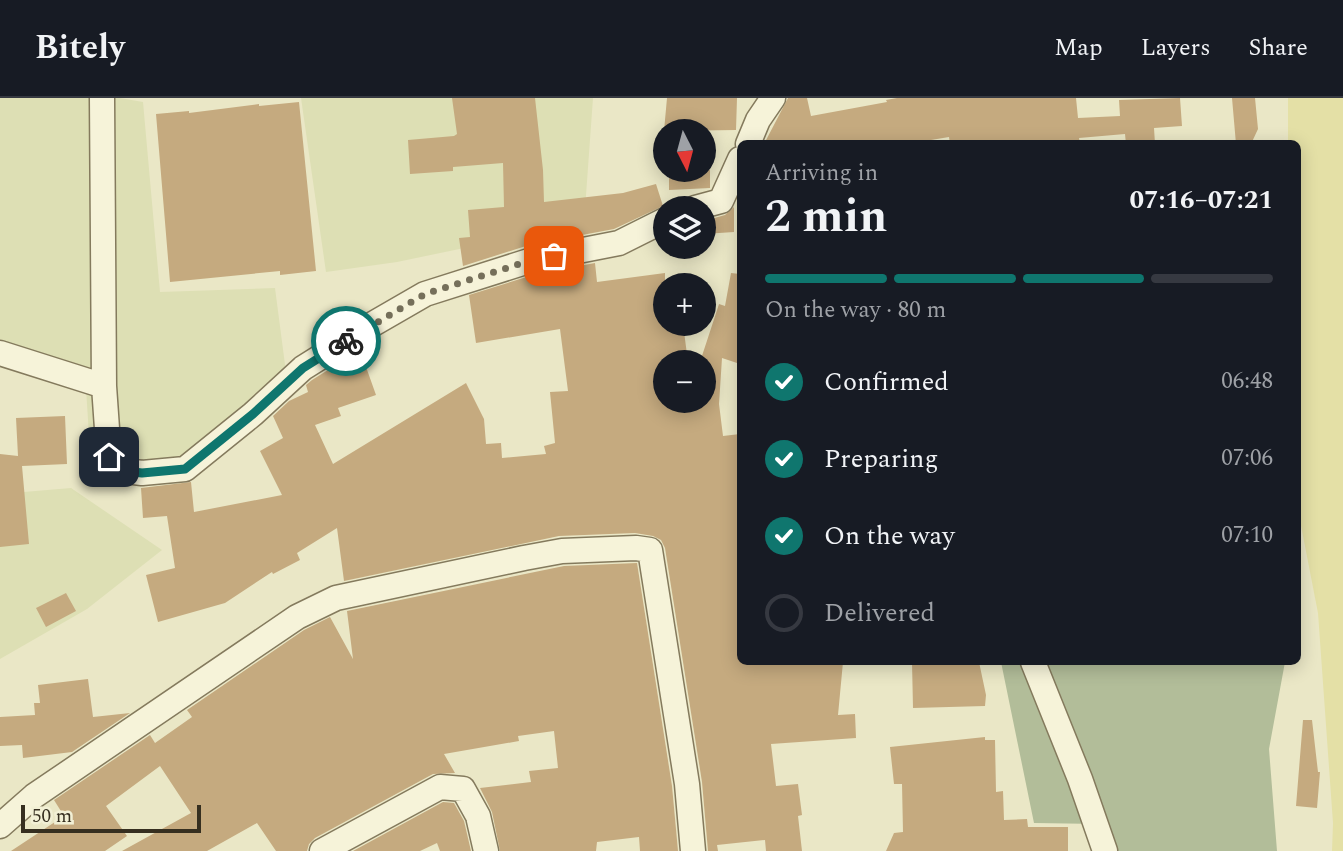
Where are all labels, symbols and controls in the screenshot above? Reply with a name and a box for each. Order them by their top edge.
text: Bitely [35,23,125,73]
text: Map [1054,30,1103,66]
text: Layers [1141,30,1211,66]
text: Share [1249,30,1308,66]
north arrow [653,119,716,182]
map controls [653,119,716,413]
text: Arriving in [765,156,878,191]
text: 07:16–07:21 [1129,180,1273,220]
text: 2 min [765,182,887,252]
button: layers [653,196,716,259]
pin [524,226,584,286]
icon: bag [535,237,573,275]
button: + [653,273,716,336]
text: On the way · 80 m [765,293,946,328]
courier [311,306,381,376]
icon: bike [327,322,365,360]
button: − [653,350,716,413]
text: Confirmed [824,362,949,402]
icon: check [765,363,803,401]
text: 06:48 [1221,364,1273,399]
pin [79,427,139,487]
icon: home [90,438,128,476]
text: Preparing [824,439,938,479]
icon: check [765,440,803,478]
text: 07:06 [1221,441,1273,476]
text: On the way [824,516,955,556]
icon: check [765,517,803,555]
text: 07:10 [1221,518,1273,553]
text: Delivered [824,593,935,633]
scale bar [21,802,201,834]
text: 50 m [32,802,72,831]

